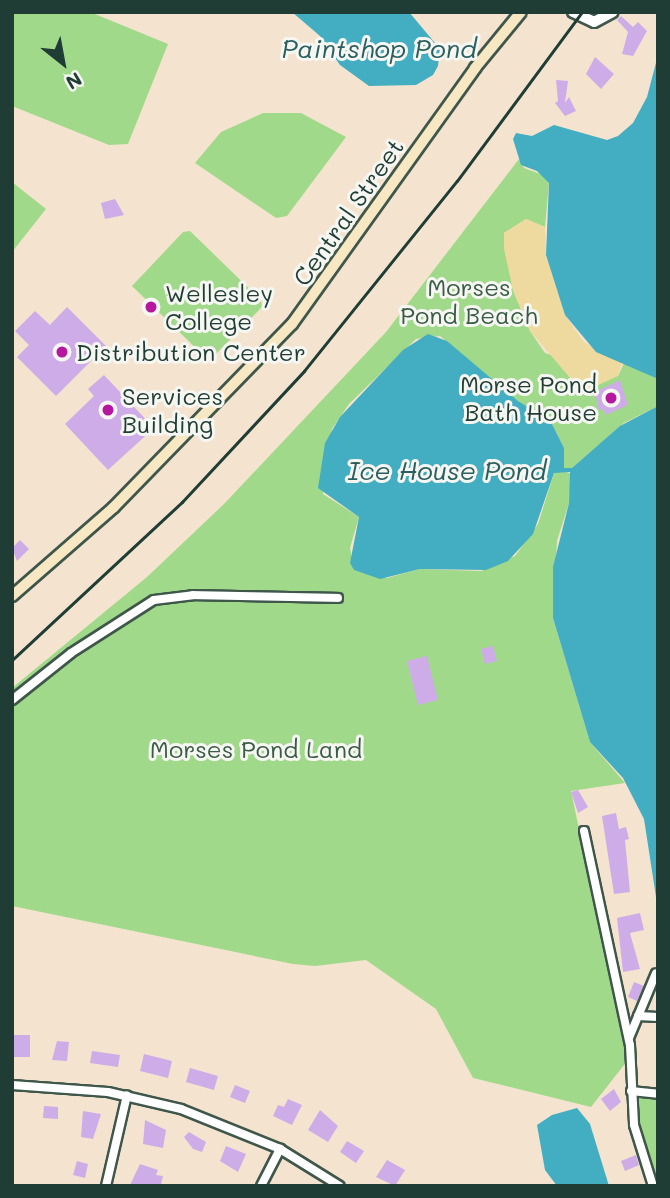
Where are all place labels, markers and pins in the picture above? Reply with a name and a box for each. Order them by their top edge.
place label: Wellesley College [165,279,273,335]
marker: Wellesley College [143,299,159,315]
place label: Distribution Center [76,338,306,366]
marker: Distribution Center [54,344,70,360]
place label: Morse Pond Bath House [460,370,597,426]
place label: Services Building [122,382,223,438]
marker: Morse Pond Bath House [603,390,619,406]
marker: Services Building [100,402,116,418]

